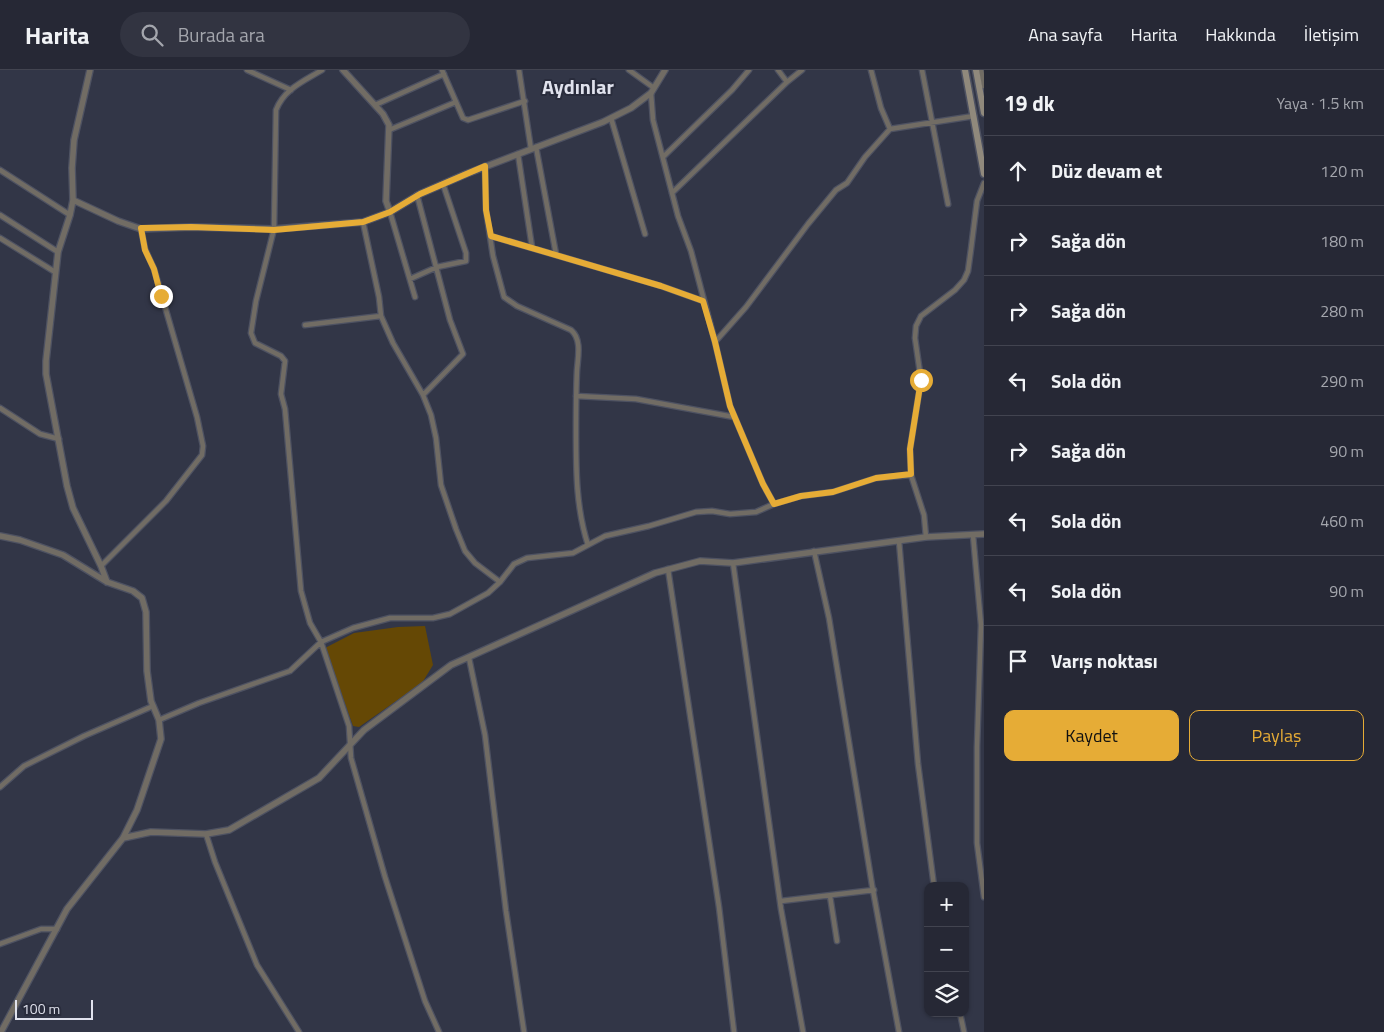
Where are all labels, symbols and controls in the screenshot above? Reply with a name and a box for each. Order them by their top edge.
search box [120,12,470,57]
text: Harita [25,17,90,53]
text: Burada ara [178,20,265,49]
icon: search [138,21,166,49]
text: Ana sayfa [1028,21,1103,48]
text: Harita [1131,21,1177,48]
text: Hakkında [1205,21,1276,48]
text: İletişim [1304,21,1359,48]
district label: Aydınlar [542,71,614,102]
text: 19 dk [1004,87,1054,119]
text: Yaya · 1.5 km [1276,91,1364,115]
text: Düz devam et [1051,156,1162,185]
icon: ahead [1004,157,1032,185]
text: 120 m [1320,159,1364,183]
text: Sağa dön [1051,226,1126,255]
icon: right [1004,227,1032,255]
text: 180 m [1320,229,1364,253]
route end [150,285,173,308]
text: Sağa dön [1051,296,1126,325]
icon: right [1004,297,1032,325]
text: 280 m [1320,299,1364,323]
text: Sola dön [1051,366,1122,395]
icon: left [1004,367,1032,395]
route start [910,369,933,392]
text: 290 m [1320,369,1364,393]
text: Sağa dön [1051,436,1126,465]
icon: right [1004,437,1032,465]
text: 90 m [1329,439,1364,463]
text: Sola dön [1051,506,1122,535]
icon: left [1004,507,1032,535]
text: 460 m [1320,509,1364,533]
text: Sola dön [1051,576,1122,605]
icon: left [1004,577,1032,605]
text: 90 m [1329,579,1364,603]
text: Varış noktası [1051,646,1158,675]
icon: arrive [1004,647,1032,675]
button: Kaydet [1004,710,1179,761]
button: Paylaş [1189,710,1364,761]
map controls [924,882,969,1017]
button: + [924,882,969,927]
button: − [924,927,969,972]
button: layers [924,972,969,1017]
scale bar [15,997,92,1020]
text: 100 m [22,998,60,1019]

